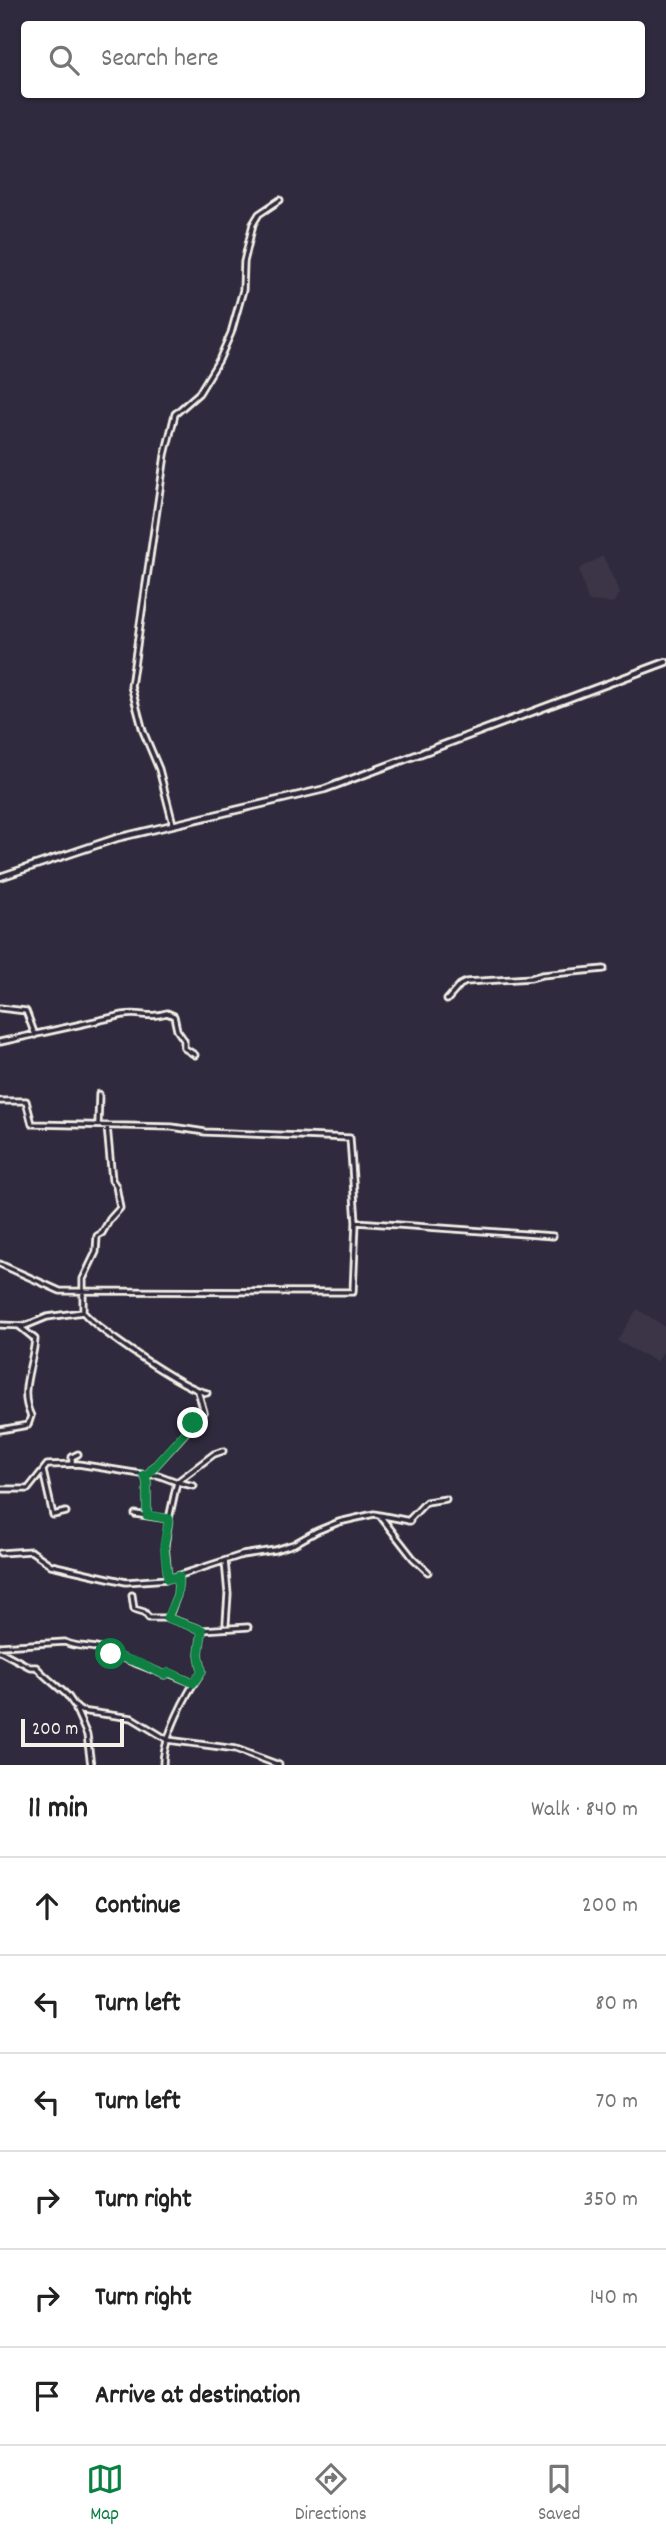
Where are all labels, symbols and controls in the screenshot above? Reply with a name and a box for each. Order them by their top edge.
search box [21,21,645,98]
icon: search [45,41,83,79]
text: Search here [101,41,219,78]
route end [177,1407,208,1438]
route start [95,1638,126,1669]
scale bar [21,1716,124,1748]
text: 200 m [32,1717,78,1744]
text: 11 min [28,1789,88,1832]
text: Walk · 840 m [531,1794,638,1827]
icon: ahead [28,1887,66,1925]
text: Continue [95,1888,180,1925]
text: 200 m [582,1890,638,1923]
icon: left [28,1985,66,2023]
text: Turn left [95,1986,181,2023]
text: 80 m [595,1988,638,2021]
icon: left [28,2083,66,2121]
text: Turn left [95,2084,181,2121]
text: 70 m [596,2086,638,2119]
icon: right [28,2181,66,2219]
text: Turn right [95,2182,192,2219]
text: 350 m [584,2184,638,2217]
icon: right [28,2279,66,2317]
text: Turn right [95,2280,192,2317]
text: 140 m [590,2282,638,2315]
icon: arrive [28,2377,66,2415]
text: Arrive at destination [95,2378,300,2415]
tab: Map [86,2460,124,2529]
tab: Directions [295,2460,367,2529]
tab: Saved [538,2460,580,2529]

